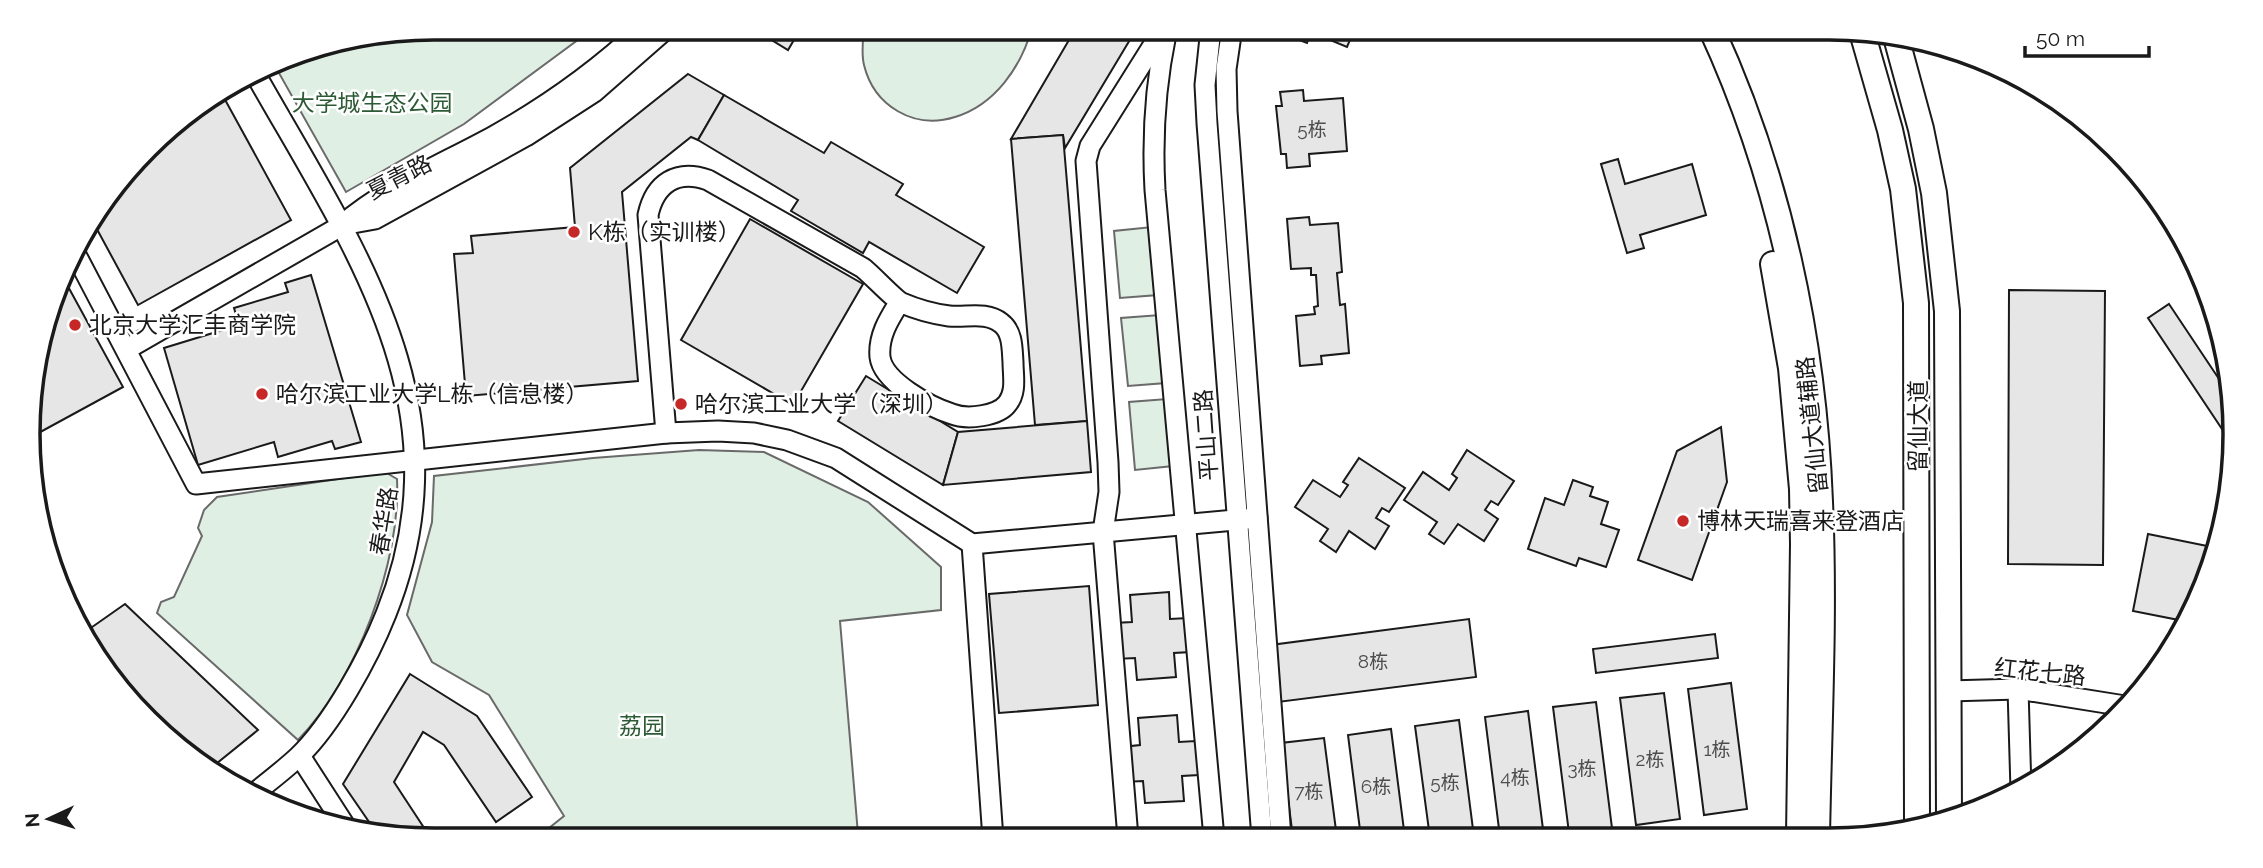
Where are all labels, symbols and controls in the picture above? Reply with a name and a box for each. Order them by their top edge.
scale bar [2025,14,2149,58]
text: 50 m [2036,26,2085,51]
park label: 大学城生态公园 [292,89,453,116]
house number: 5栋 [1297,118,1327,140]
street label: 夏青路 [362,149,436,204]
place label: K栋（实训楼） [588,218,741,245]
marker: K栋（实训楼） [566,224,582,240]
place label: 北京大学汇丰商学院 [89,311,296,338]
marker: 北京大学汇丰商学院 [67,317,83,333]
street label: 留仙大道辅路 [1791,355,1832,495]
place label: 哈尔滨工业大学L栋（信息楼） [276,380,588,407]
street label: 留仙大道 [1904,380,1931,472]
marker: 哈尔滨工业大学L栋（信息楼） [254,386,270,402]
street label: 平山二路 [1189,388,1222,482]
place label: 哈尔滨工业大学（深圳） [695,390,948,417]
marker: 哈尔滨工业大学（深圳） [673,396,689,412]
street label: 春华路 [365,485,402,557]
place label: 博林天瑞喜来登酒店 [1697,507,1904,534]
marker: 博林天瑞喜来登酒店 [1675,513,1691,529]
house number: 8栋 [1358,650,1388,672]
street label: 红花七路 [1993,653,2087,690]
park label: 荔园 [619,712,665,739]
house number: 1栋 [1703,738,1731,760]
house number: 2栋 [1636,748,1664,770]
house number: 3栋 [1567,757,1597,779]
house number: 4栋 [1500,766,1530,788]
house number: 5栋 [1430,771,1460,793]
house number: 6栋 [1361,775,1391,797]
house number: 7栋 [1294,780,1324,802]
north arrow [14,784,84,854]
text: N [21,812,44,828]

